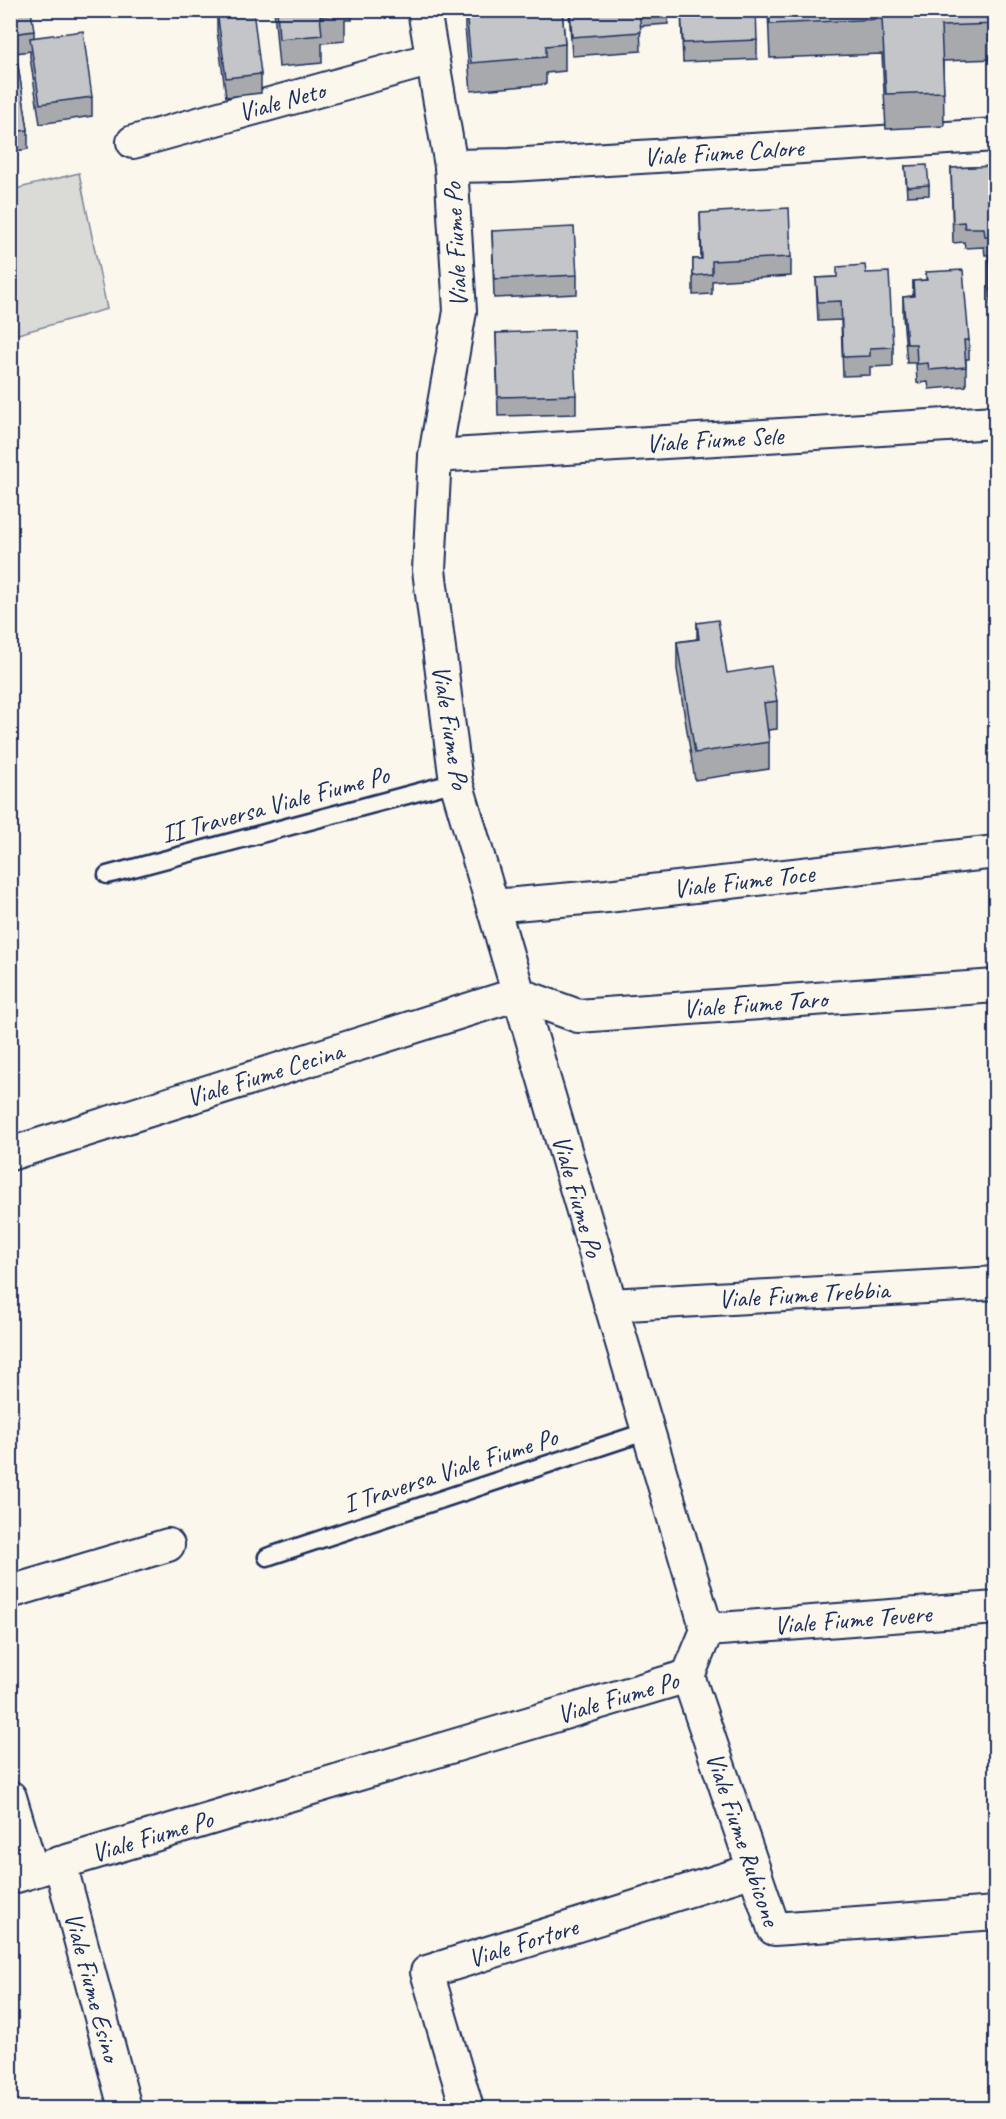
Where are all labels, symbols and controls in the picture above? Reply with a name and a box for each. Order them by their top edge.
street label: Viale Neto [235,73,331,129]
street label: Viale Fiume Calore [643,131,806,174]
street label: Viale Fiume Po [436,180,475,308]
street label: Viale Fiume Sele [645,419,786,460]
street label: Viale Fiume Po [424,663,477,793]
street label: II Traversa Viale Fiume Po [158,758,394,851]
street label: Viale Fiume Toce [671,857,818,905]
street label: Viale Fiume Taro [682,982,831,1025]
street label: Viale Fiume Cecina [182,1033,349,1114]
street label: Viale Fiume Po [544,1131,611,1263]
street label: Viale Fiume Trebbia [717,1273,892,1316]
street label: I Traversa Viale Fiume Po [339,1420,563,1521]
street label: Viale Fiume Tevere [773,1597,934,1642]
street label: Viale Fiume Po [553,1663,684,1731]
street label: Viale Fiume Rubicone [698,1748,789,1933]
street label: Viale Fiume Po [87,1802,218,1870]
street label: Viale Fiume Esino [57,1909,129,2068]
street label: Viale Fortore [464,1910,583,1975]

